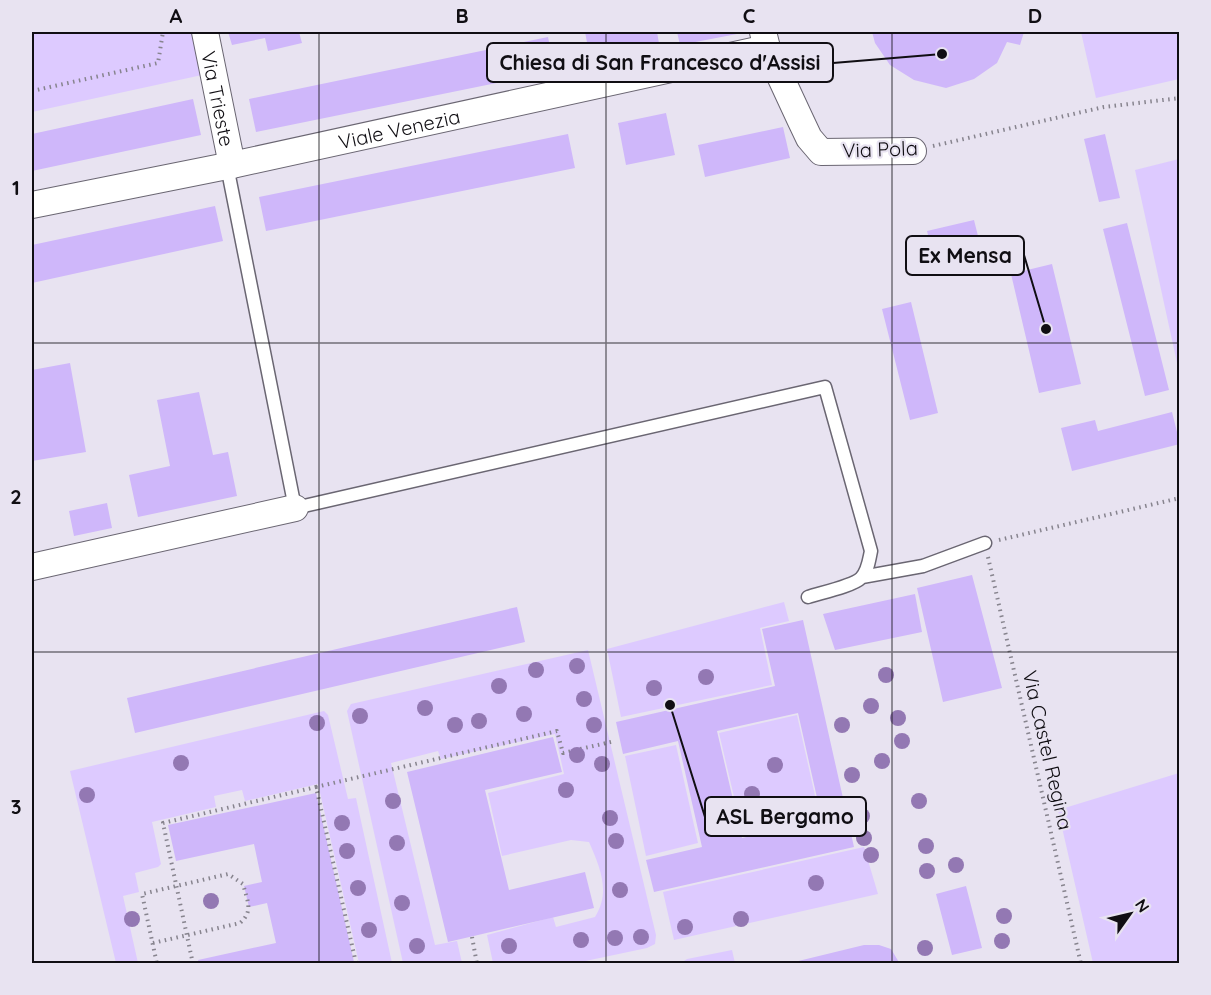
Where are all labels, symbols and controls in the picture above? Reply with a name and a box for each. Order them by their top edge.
text: A [170,3,183,28]
text: B [455,3,469,28]
text: C [743,3,756,28]
text: D [1028,3,1042,28]
callout: Chiesa di San Francesco d'Assisi [487,43,833,82]
street label: Via Trieste [197,49,240,149]
text: Chiesa di San Francesco d'Assisi [499,49,821,75]
street label: Viale Venezia [336,103,462,154]
street label: Via Pola [842,135,918,163]
text: 1 [12,175,20,200]
callout: Ex Mensa [906,236,1024,275]
text: Ex Mensa [918,242,1012,268]
text: 2 [10,484,22,509]
street label: Via Castel Regina [1018,668,1078,832]
text: 3 [11,794,21,819]
callout: ASL Bergamo [705,797,866,836]
text: ASL Bergamo [716,803,854,829]
north arrow [1100,884,1160,944]
text: N [1131,895,1154,916]

